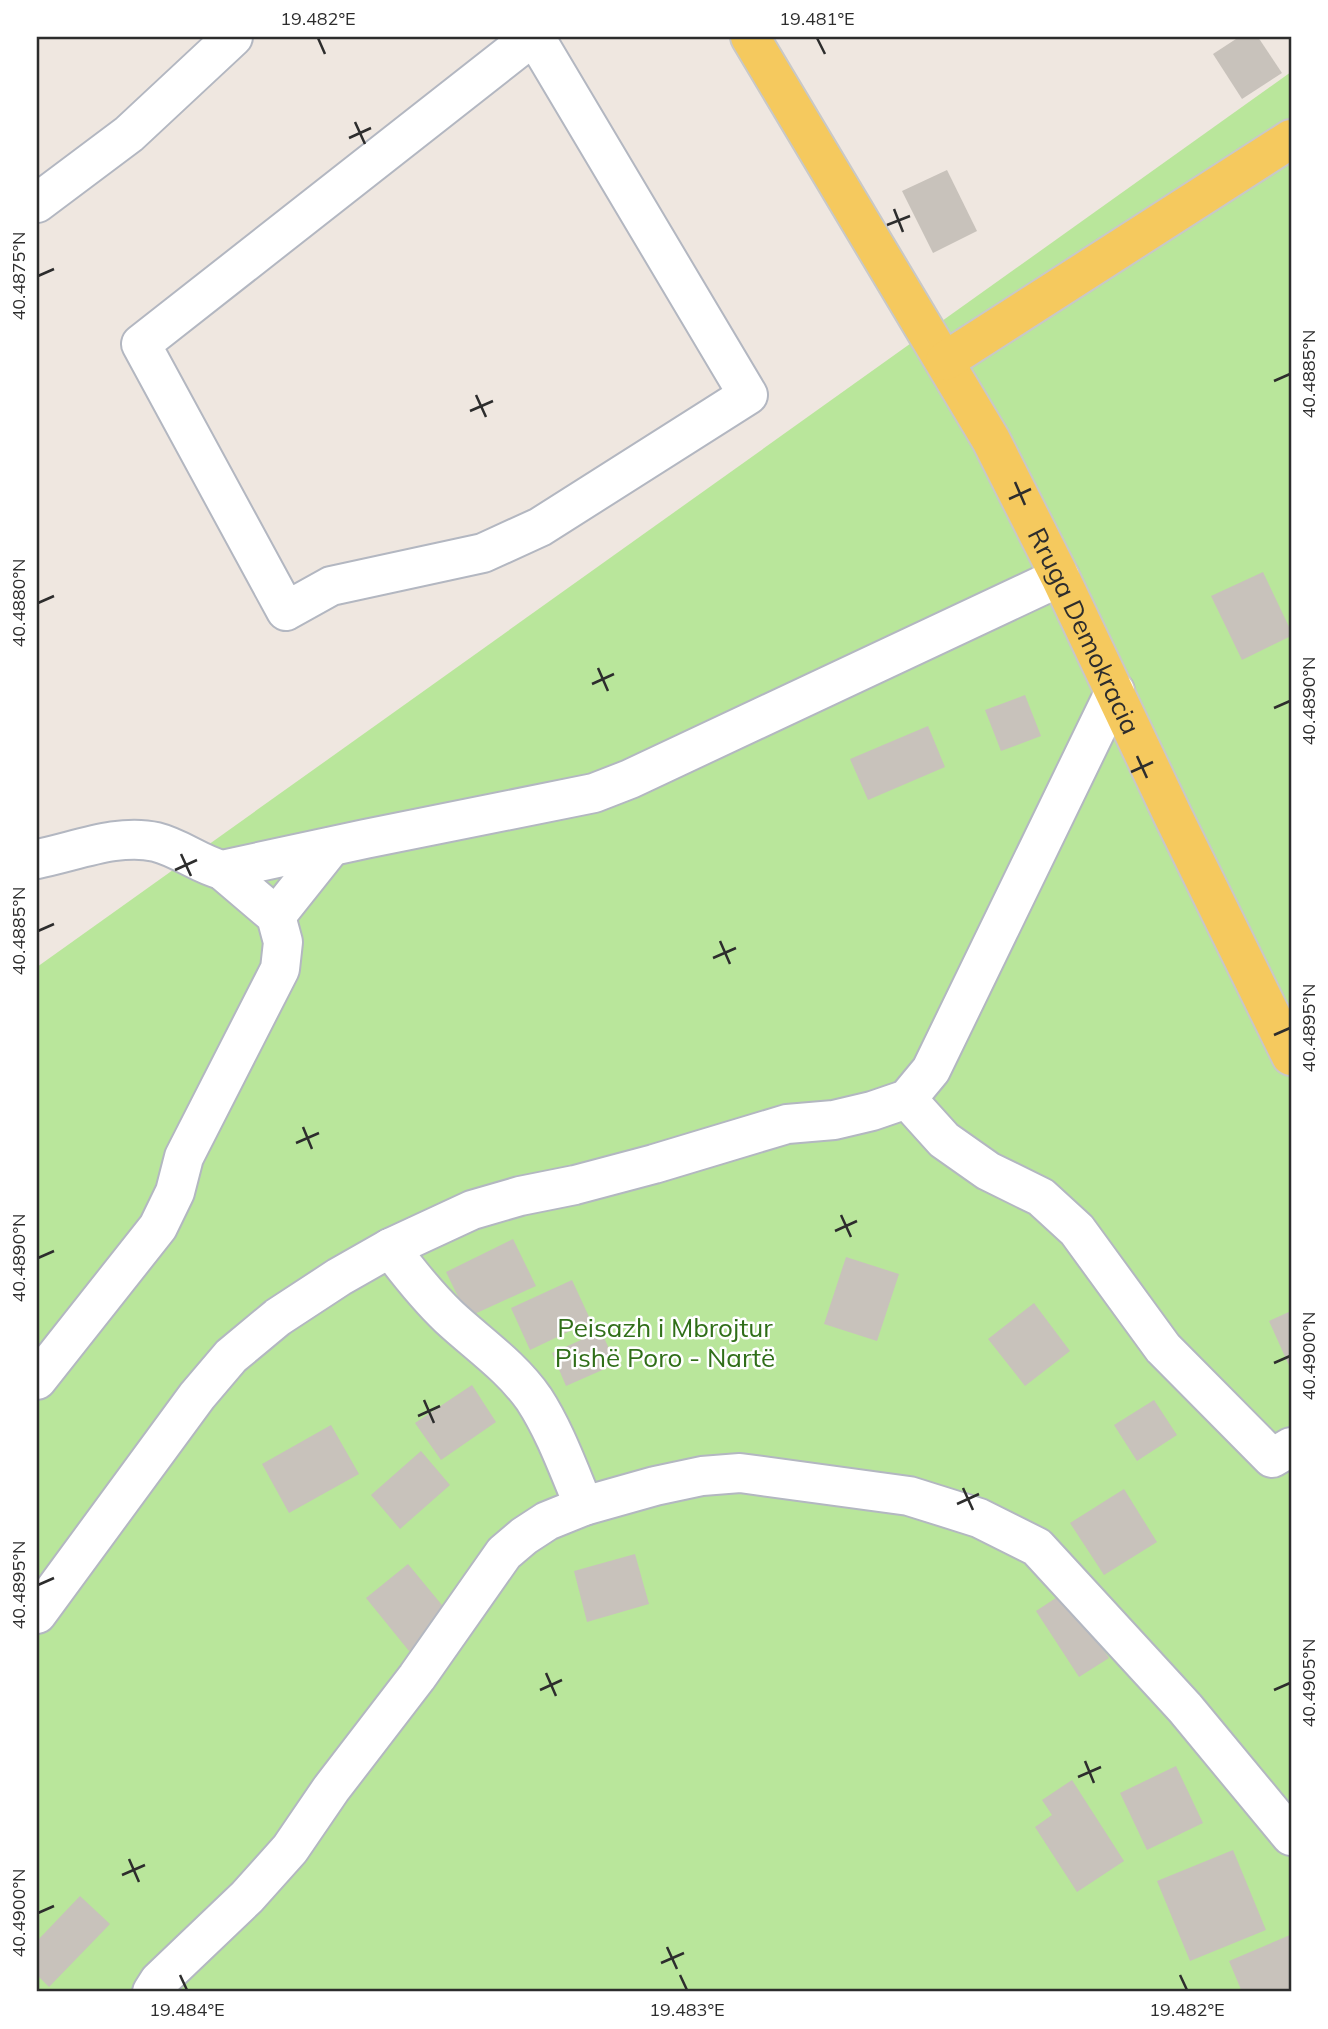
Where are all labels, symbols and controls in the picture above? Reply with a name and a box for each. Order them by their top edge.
text: 19.482°E [280,7,356,30]
text: 19.481°E [779,7,855,30]
text: 40.4875°N [7,231,30,321]
text: 40.4885°N [1297,329,1320,419]
street label: Rruga Demokracia [1021,522,1148,739]
text: 40.4880°N [7,558,30,648]
text: 40.4890°N [1297,656,1320,746]
text: 40.4885°N [7,886,30,976]
text: 40.4895°N [1297,983,1320,1073]
text: 40.4890°N [7,1213,30,1303]
park label: Peisazh i Mbrojtur Pishë Poro - Nartë [555,1311,775,1374]
text: 40.4900°N [1297,1311,1320,1401]
text: 40.4895°N [7,1540,30,1630]
text: 40.4905°N [1297,1638,1320,1728]
text: 40.4900°N [7,1868,30,1958]
text: 19.484°E [149,1998,225,2021]
text: 19.483°E [649,1998,725,2021]
text: 19.482°E [1149,1998,1225,2021]

